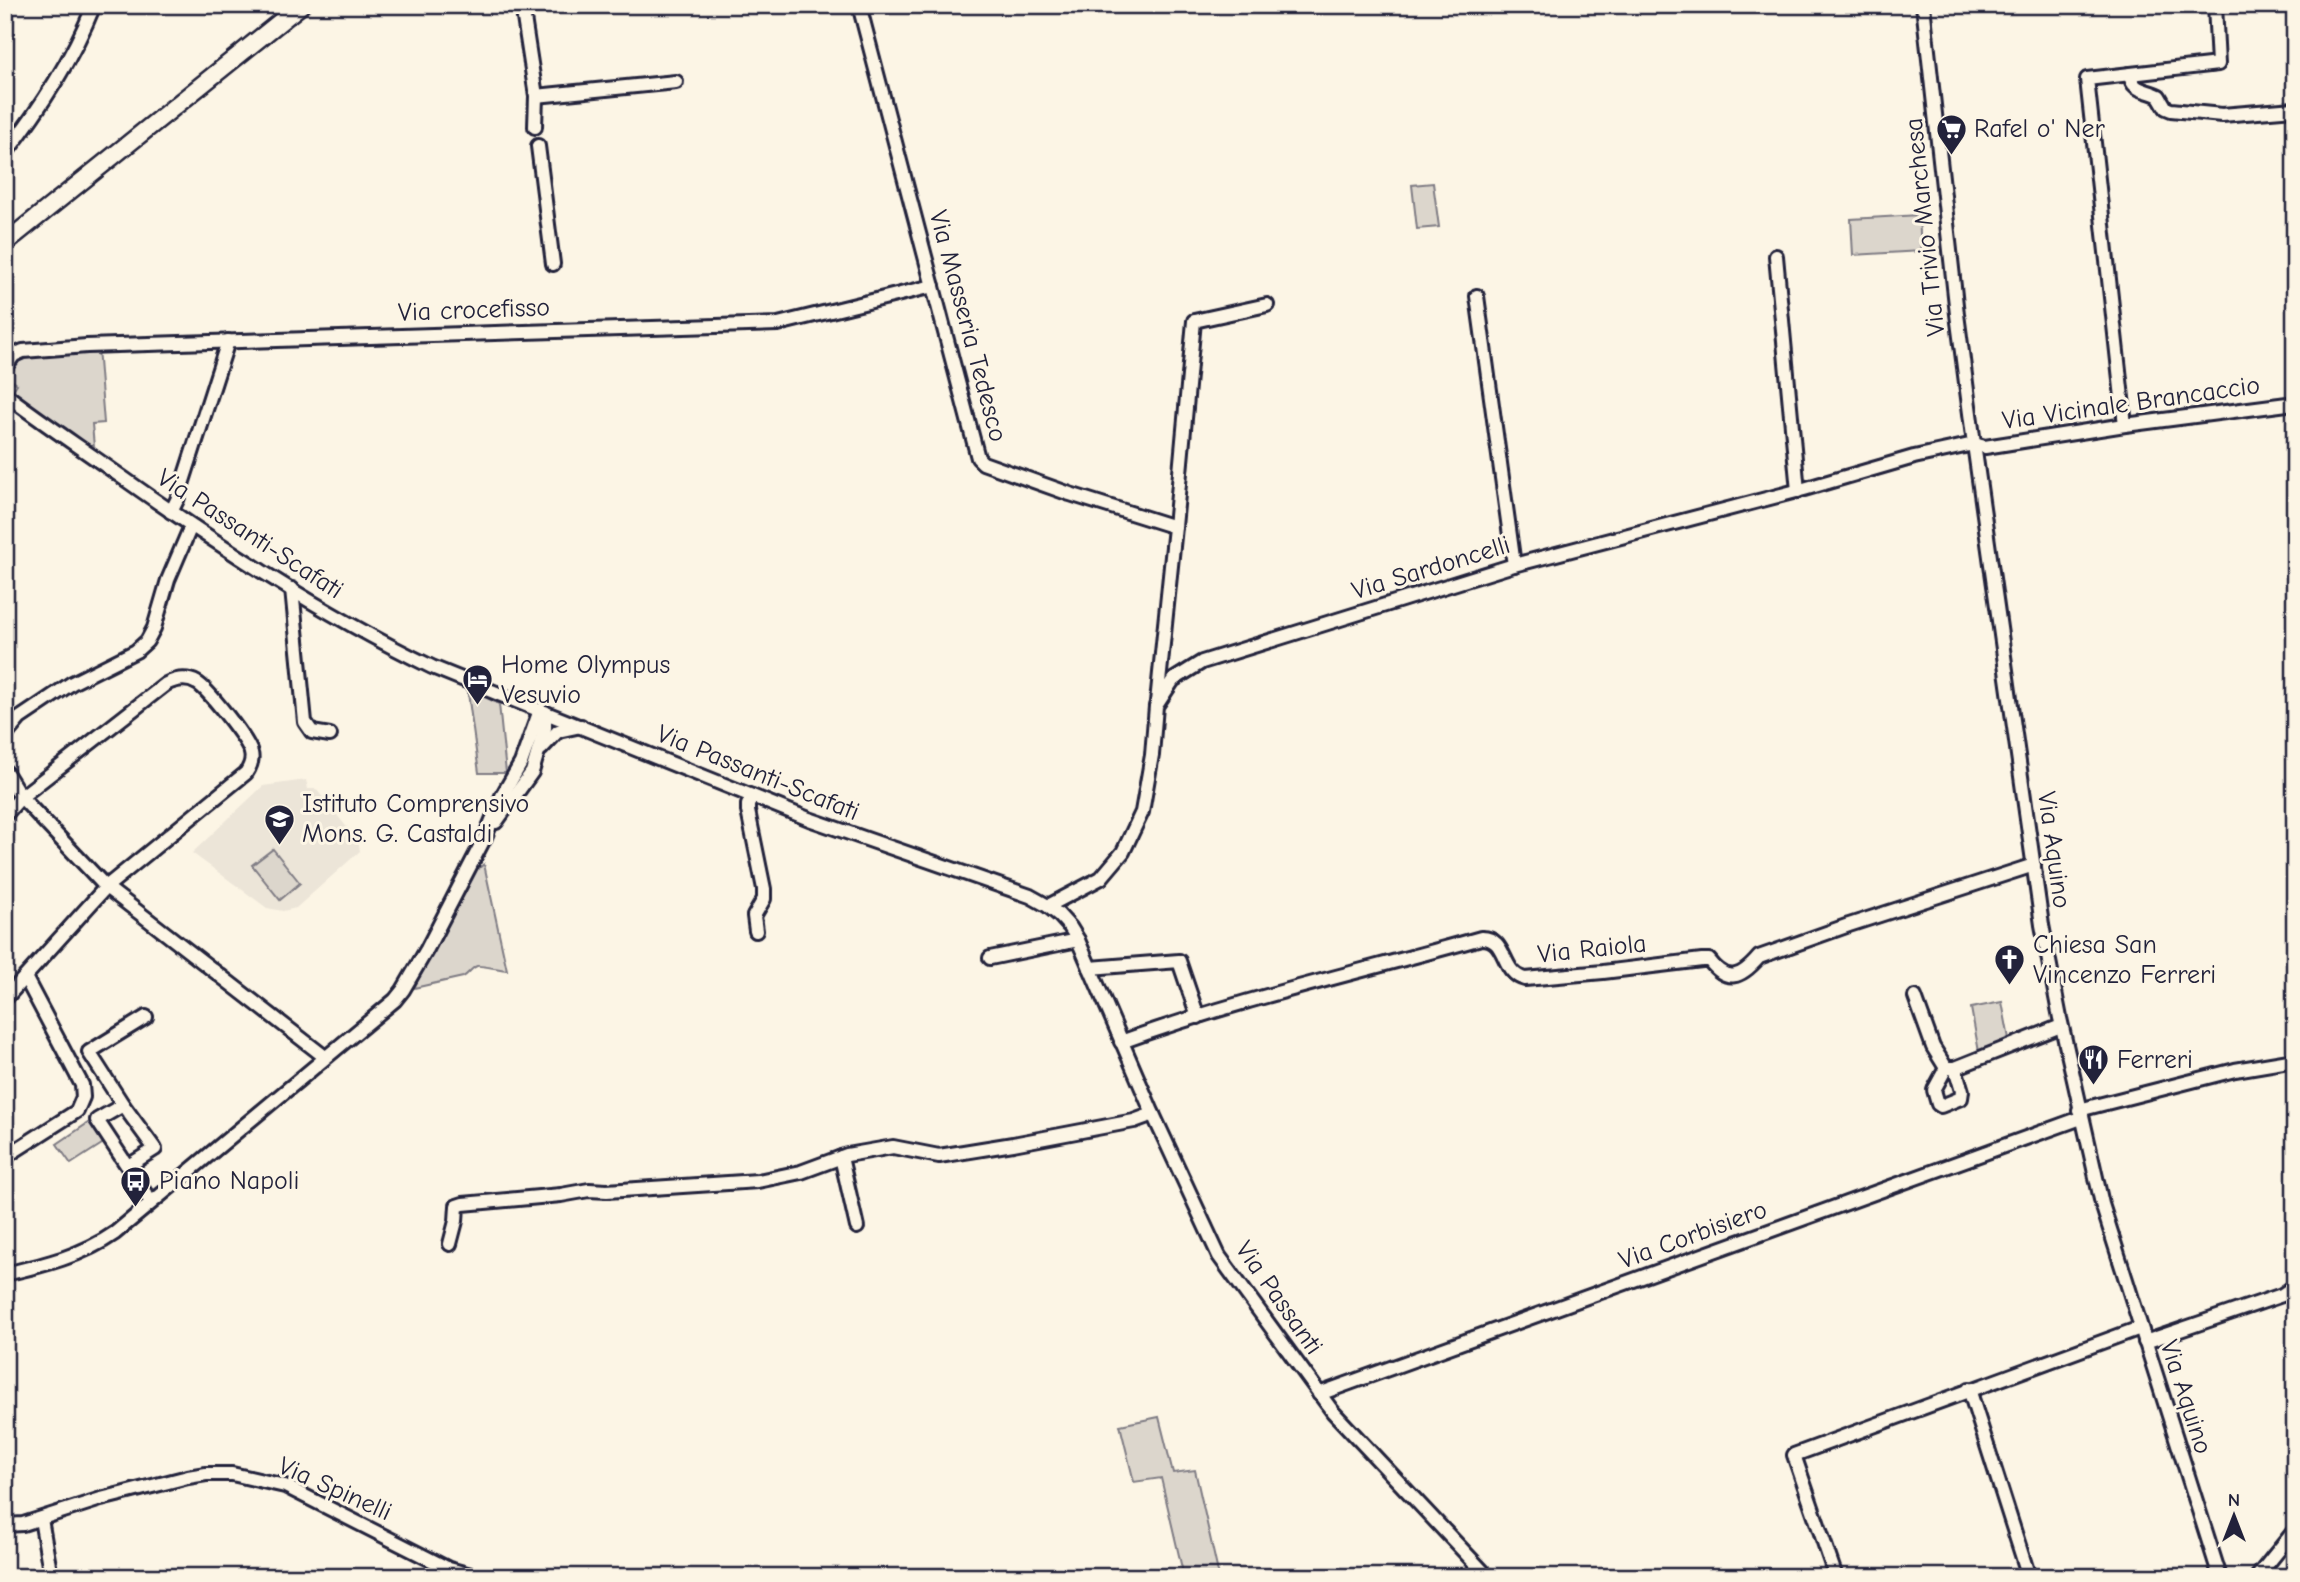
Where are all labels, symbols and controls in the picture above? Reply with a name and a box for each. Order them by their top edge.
supermarket icon: Rafel o' Ner [1934,112,1968,156]
place label: Rafel o' Ner [1974,114,2105,144]
street label: Via Trivio Marchesa [1899,116,1951,338]
street label: Via Masseria Tedesco [923,207,1013,445]
street label: Via crocefisso [397,292,551,328]
street label: Via Vicinale Brancaccio [2000,370,2262,436]
street label: Via Passanti-Scafati [151,463,349,605]
street label: Via Sardoncelli [1348,530,1514,606]
place label: Home Olympus Vesuvio [501,650,670,710]
hotel icon: Home Olympus Vesuvio [461,663,495,707]
street label: Via Passanti-Scafati [652,719,864,827]
place label: Istituto Comprensivo Mons. G. Castaldi [302,789,529,849]
street label: Via Aquino [2031,790,2077,910]
school or university icon: Istituto Comprensivo Mons. G. Castaldi [262,802,296,846]
street label: Via Raiola [1536,928,1648,970]
place label: Chiesa San Vincenzo Ferreri [2033,930,2216,990]
church icon: Chiesa San Vincenzo Ferreri [1993,943,2027,987]
restaurant icon: Ferreri [2077,1043,2111,1087]
place label: Ferreri [2117,1045,2193,1075]
bus stop icon: Piano Napoli [119,1164,153,1208]
place label: Piano Napoli [159,1166,299,1196]
street label: Via Corbisiero [1615,1194,1771,1276]
street label: Via Passanti [1229,1236,1329,1360]
street label: Via Aquino [2154,1336,2218,1458]
street label: Via Spinelli [274,1451,396,1527]
north arrow [2198,1480,2268,1550]
text: N [2228,1489,2240,1511]

